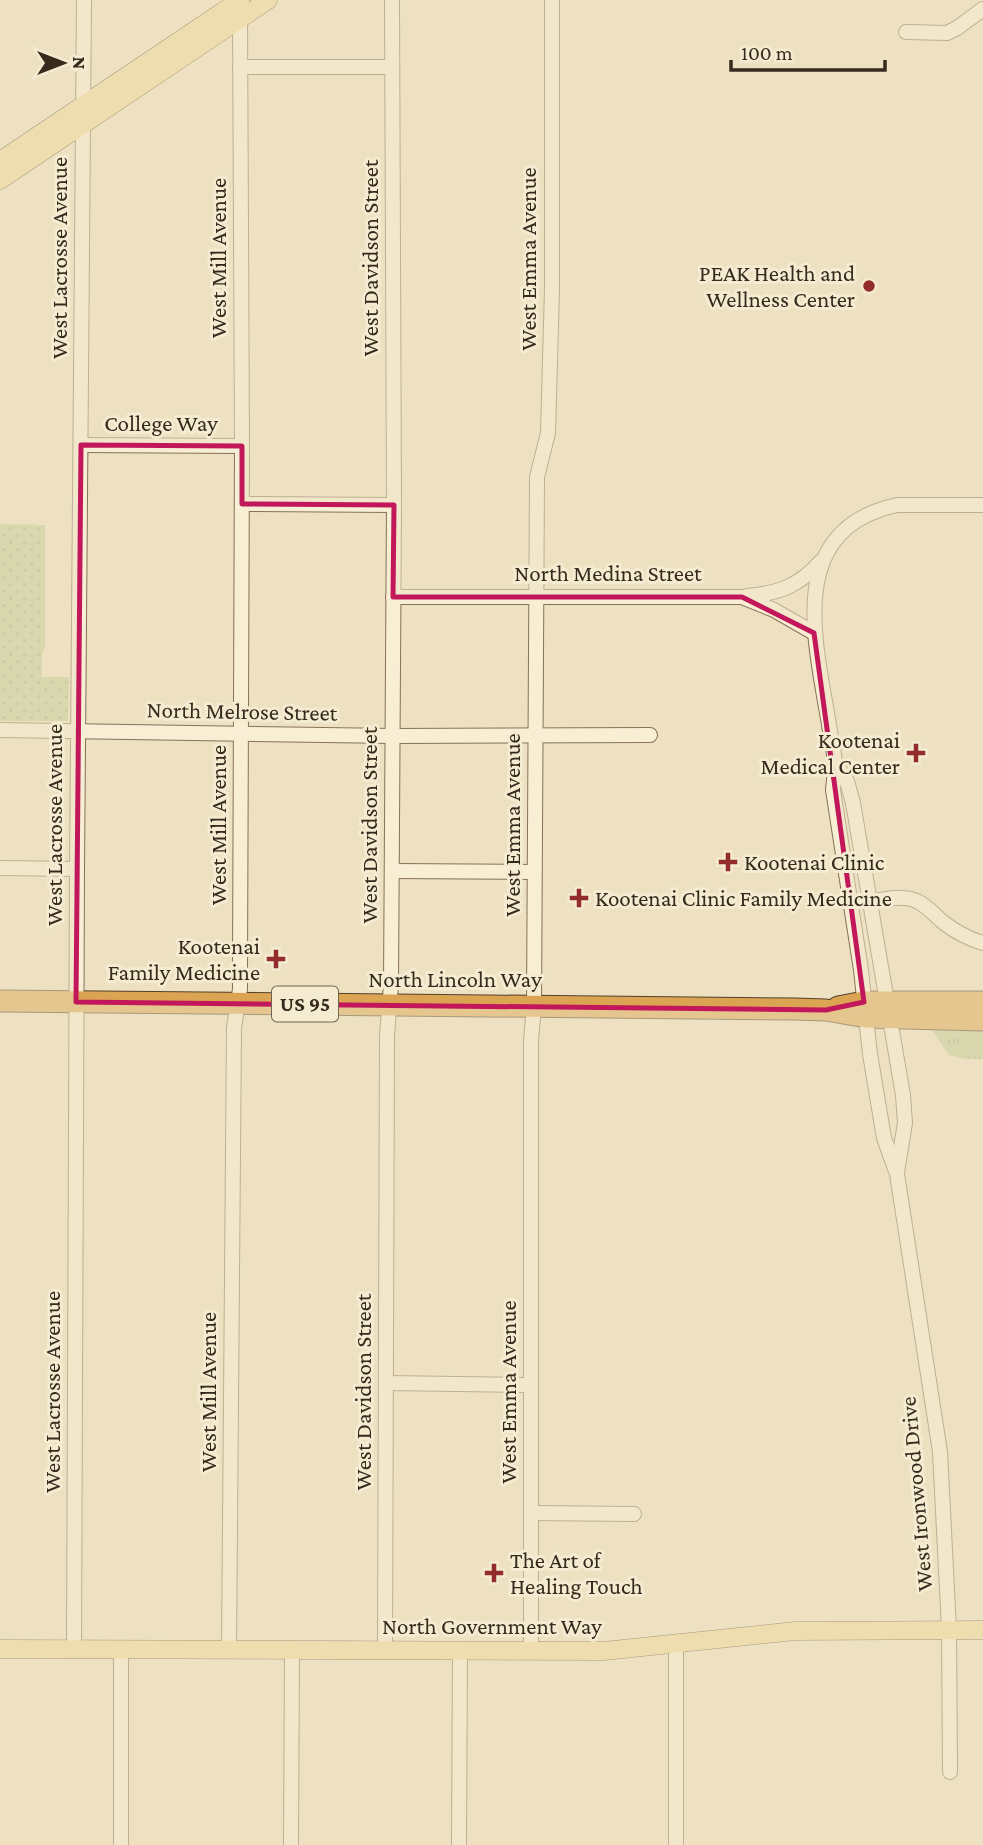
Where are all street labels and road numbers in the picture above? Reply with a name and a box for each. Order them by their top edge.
street label: West Lacrosse Avenue [46,157,72,359]
street label: West Davidson Street [357,159,383,356]
street label: West Emma Avenue [515,167,541,351]
street label: West Mill Avenue [205,178,231,338]
street label: College Way [104,410,218,436]
street label: North Medina Street [514,560,702,586]
street label: North Melrose Street [147,696,338,726]
street label: West Lacrosse Avenue [41,724,67,926]
street label: West Davidson Street [356,726,382,923]
street label: West Emma Avenue [499,733,525,917]
street label: West Mill Avenue [205,745,231,905]
street label: North Lincoln Way [368,966,542,992]
road number: US 95 [272,986,338,1021]
street label: West Lacrosse Avenue [39,1291,65,1493]
street label: West Davidson Street [350,1293,376,1490]
street label: West Emma Avenue [495,1300,521,1484]
street label: West Mill Avenue [195,1312,221,1472]
street label: West Ironwood Drive [895,1395,937,1593]
street label: North Government Way [382,1613,602,1639]

